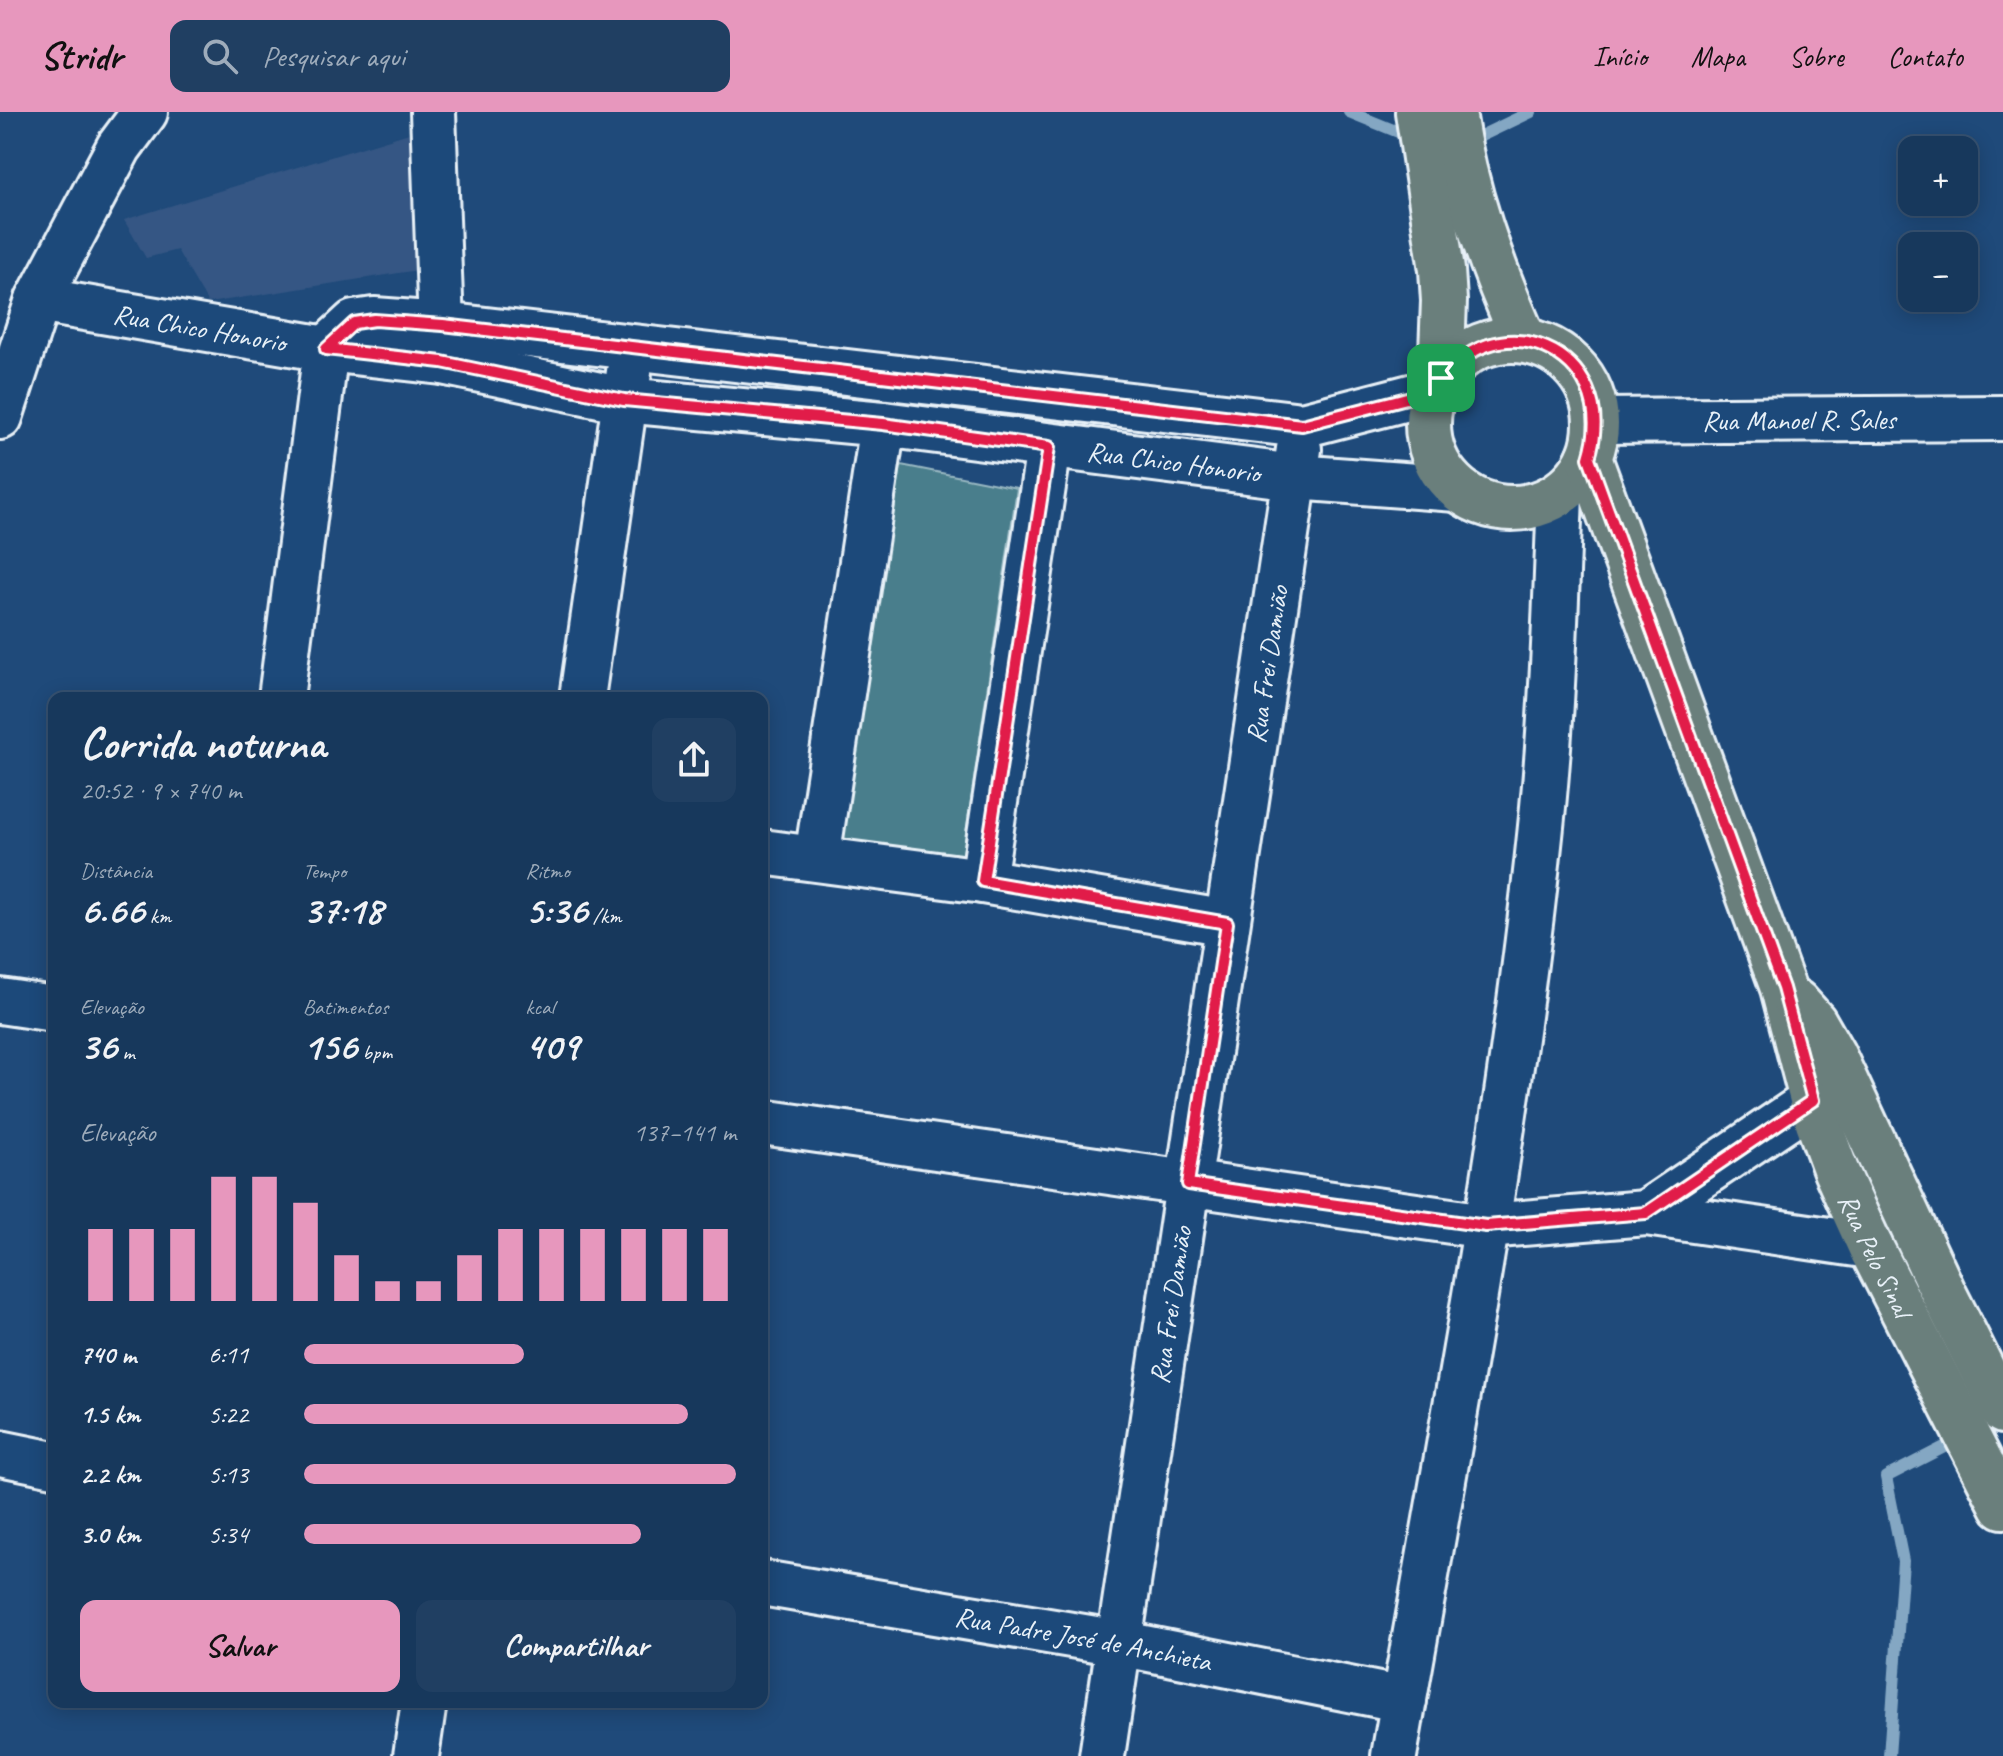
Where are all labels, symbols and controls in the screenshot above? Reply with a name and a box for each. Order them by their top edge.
search box [170,20,730,92]
text: Stridr [40,33,122,80]
icon: search [198,34,242,78]
text: Pesquisar aqui [262,37,405,75]
text: Início [1593,39,1647,74]
text: Mapa [1691,39,1745,74]
text: Sobre [1789,39,1844,74]
text: Contato [1888,39,1963,74]
map controls [1898,136,1978,312]
button: + [1898,136,1978,216]
button: − [1898,232,1978,312]
street label: Rua Chico Honorio [111,296,292,360]
pin [1407,344,1475,412]
icon: arrive [1419,356,1463,400]
street label: Rua Manoel R. Sales [1702,402,1898,438]
street label: Rua Chico Honorio [1085,433,1265,491]
street label: Rua Frei Damião [1238,581,1296,745]
text: Corrida noturna [80,716,325,771]
button: share [652,718,736,802]
text: 20:52 · 9 × 740 m [80,774,241,807]
text: Distância [80,857,152,885]
text: Tempo [303,857,346,885]
text: Ritmo [525,857,570,885]
text: 6.66 [80,885,144,935]
text: 37:18 [303,885,382,935]
text: 5:36 [525,885,587,935]
text: km [144,902,171,930]
text: /km [587,902,622,930]
text: Elevação [80,993,144,1021]
text: Batimentos [303,993,388,1021]
text: kcal [525,993,554,1021]
text: 36 [80,1021,117,1071]
text: 156 [303,1021,357,1071]
text: 409 [525,1021,579,1071]
text: m [117,1038,135,1066]
text: bpm [357,1038,392,1066]
text: Elevação [80,1116,155,1149]
text: 137–141 m [633,1116,736,1149]
street label: Rua Pelo Sinal [1830,1188,1923,1328]
street label: Rua Frei Damião [1141,1222,1200,1386]
text: 740 m [80,1338,136,1371]
text: 6:11 [208,1338,248,1371]
text: 1.5 km [80,1398,140,1431]
text: 5:22 [208,1398,248,1431]
text: 2.2 km [80,1458,140,1491]
text: 5:13 [208,1458,248,1491]
text: 3.0 km [80,1518,140,1551]
text: 5:34 [208,1518,248,1551]
street label: Rua Padre José de Anchieta [952,1599,1216,1679]
button: Salvar [80,1600,400,1692]
button: Compartilhar [416,1600,736,1692]

